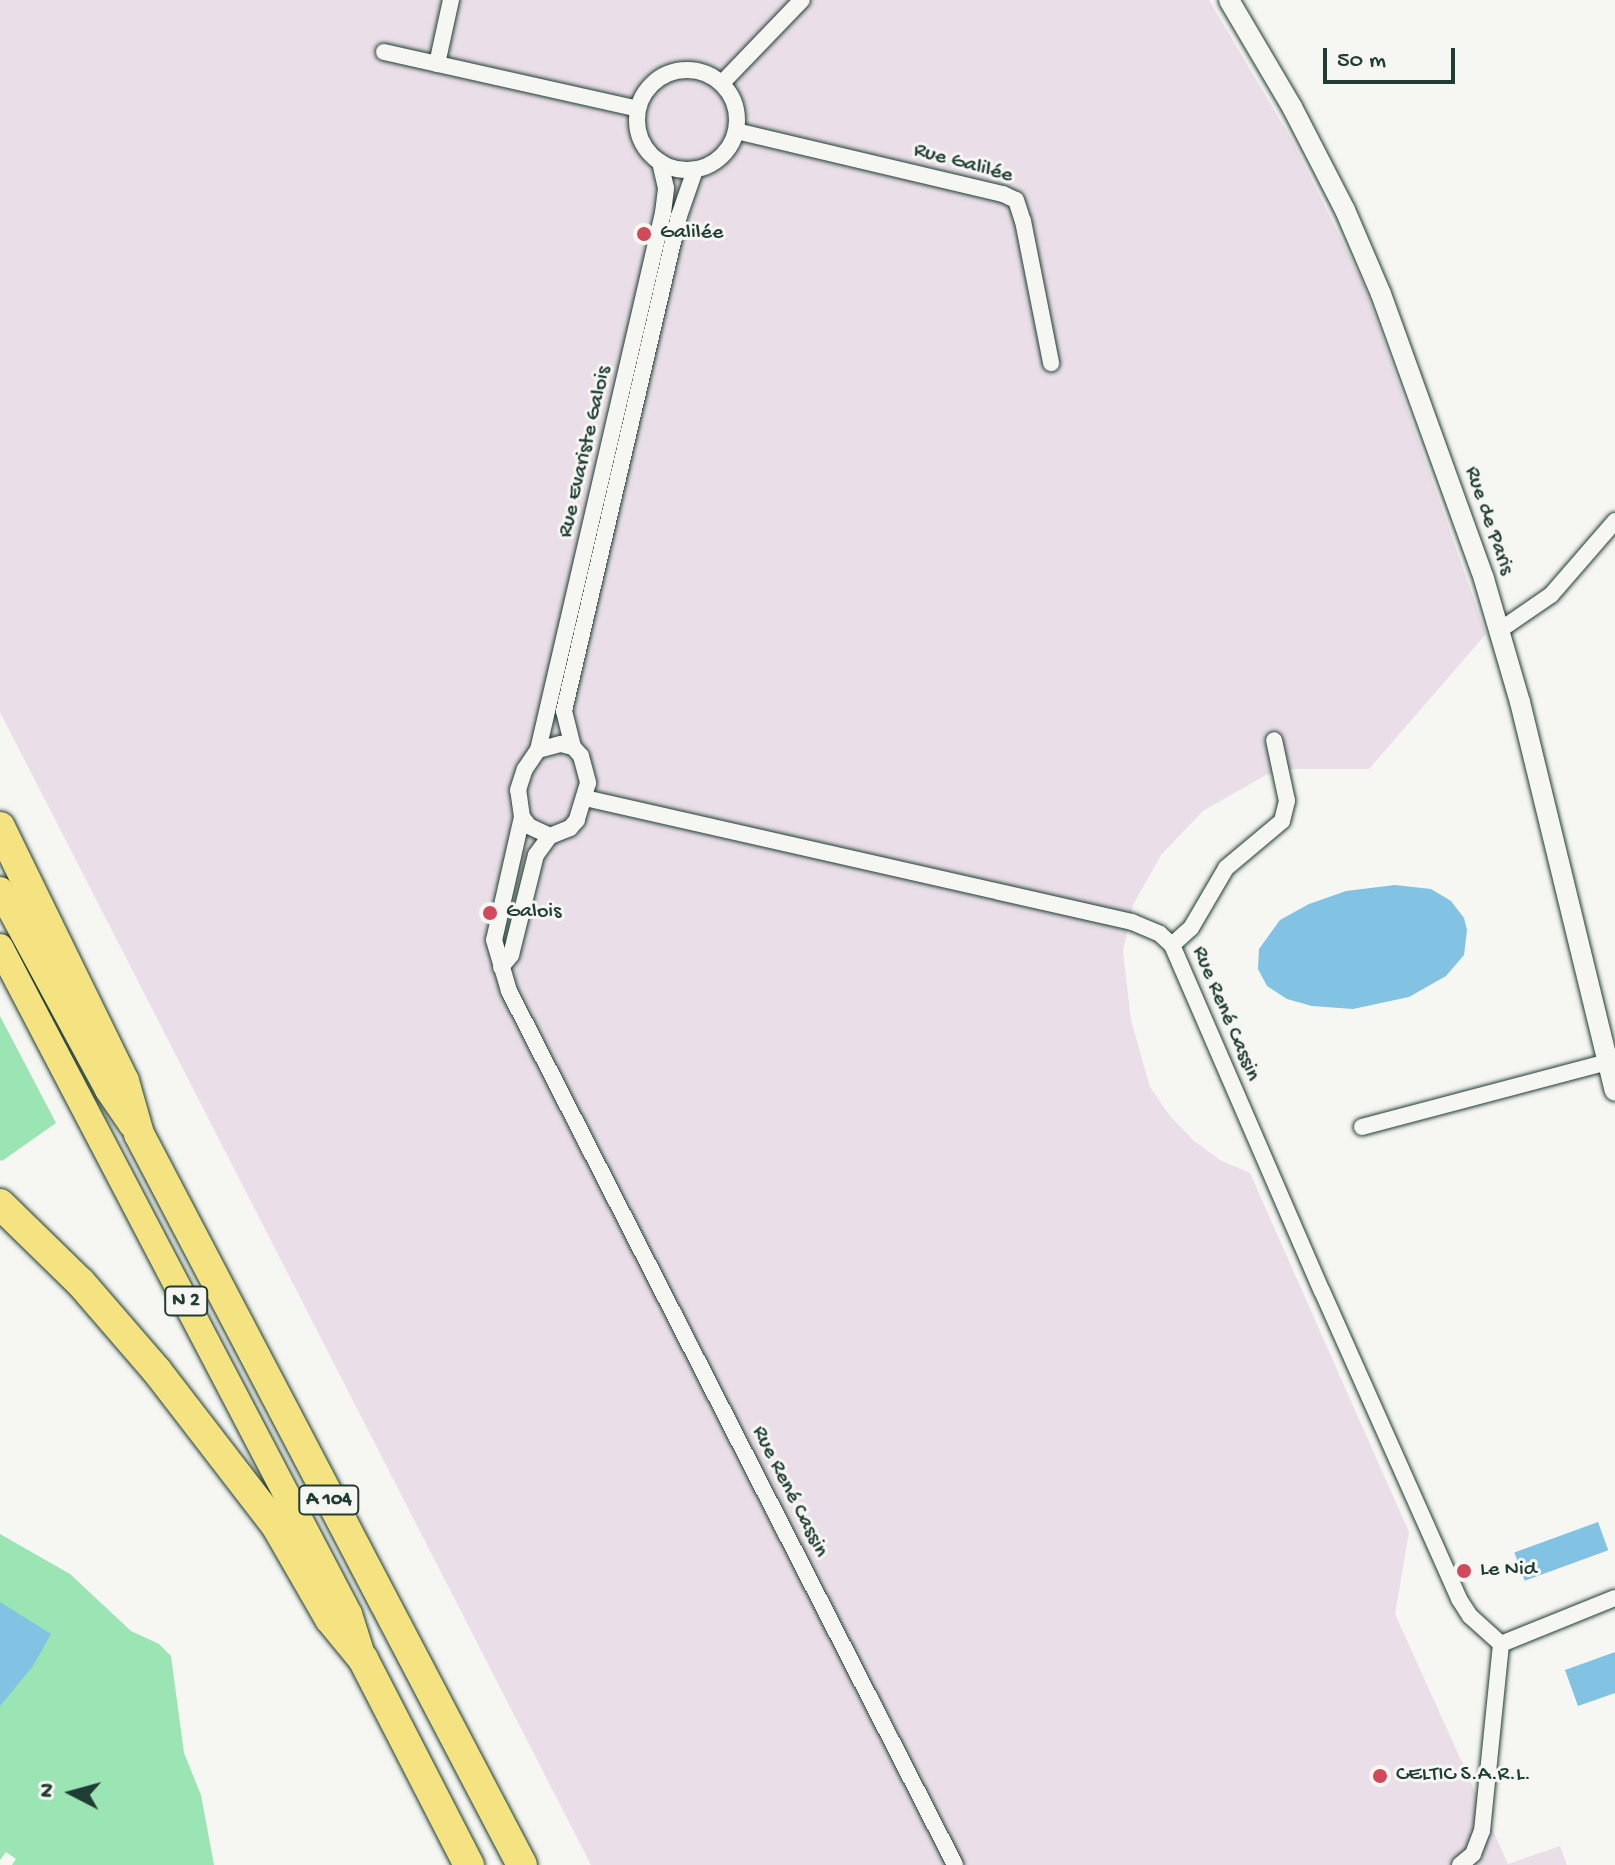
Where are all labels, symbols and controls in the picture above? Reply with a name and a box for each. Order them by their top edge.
scale bar [1327,32,1459,82]
text: 50 m [1337,47,1386,76]
street label: Rue Galilée [910,138,1016,190]
place label: Galilée [660,221,723,247]
marker: Galilée [635,225,653,243]
street label: Rue Evariste Galois [553,364,619,540]
street label: Rue de Paris [1457,463,1519,579]
place label: Galois [506,900,561,926]
marker: Galois [481,904,499,922]
street label: Rue René Cassin [1185,943,1265,1085]
road number: N 2 [164,1285,208,1317]
street label: Rue René Cassin [745,1422,833,1562]
road number: A 104 [297,1484,361,1516]
place label: Le Nid [1480,1558,1537,1584]
marker: Le Nid [1455,1562,1473,1580]
north arrow [32,1753,112,1833]
place label: CELTIC S.A.R.L. [1396,1763,1531,1789]
marker: CELTIC S.A.R.L. [1371,1767,1389,1785]
text: N [34,1782,62,1799]

